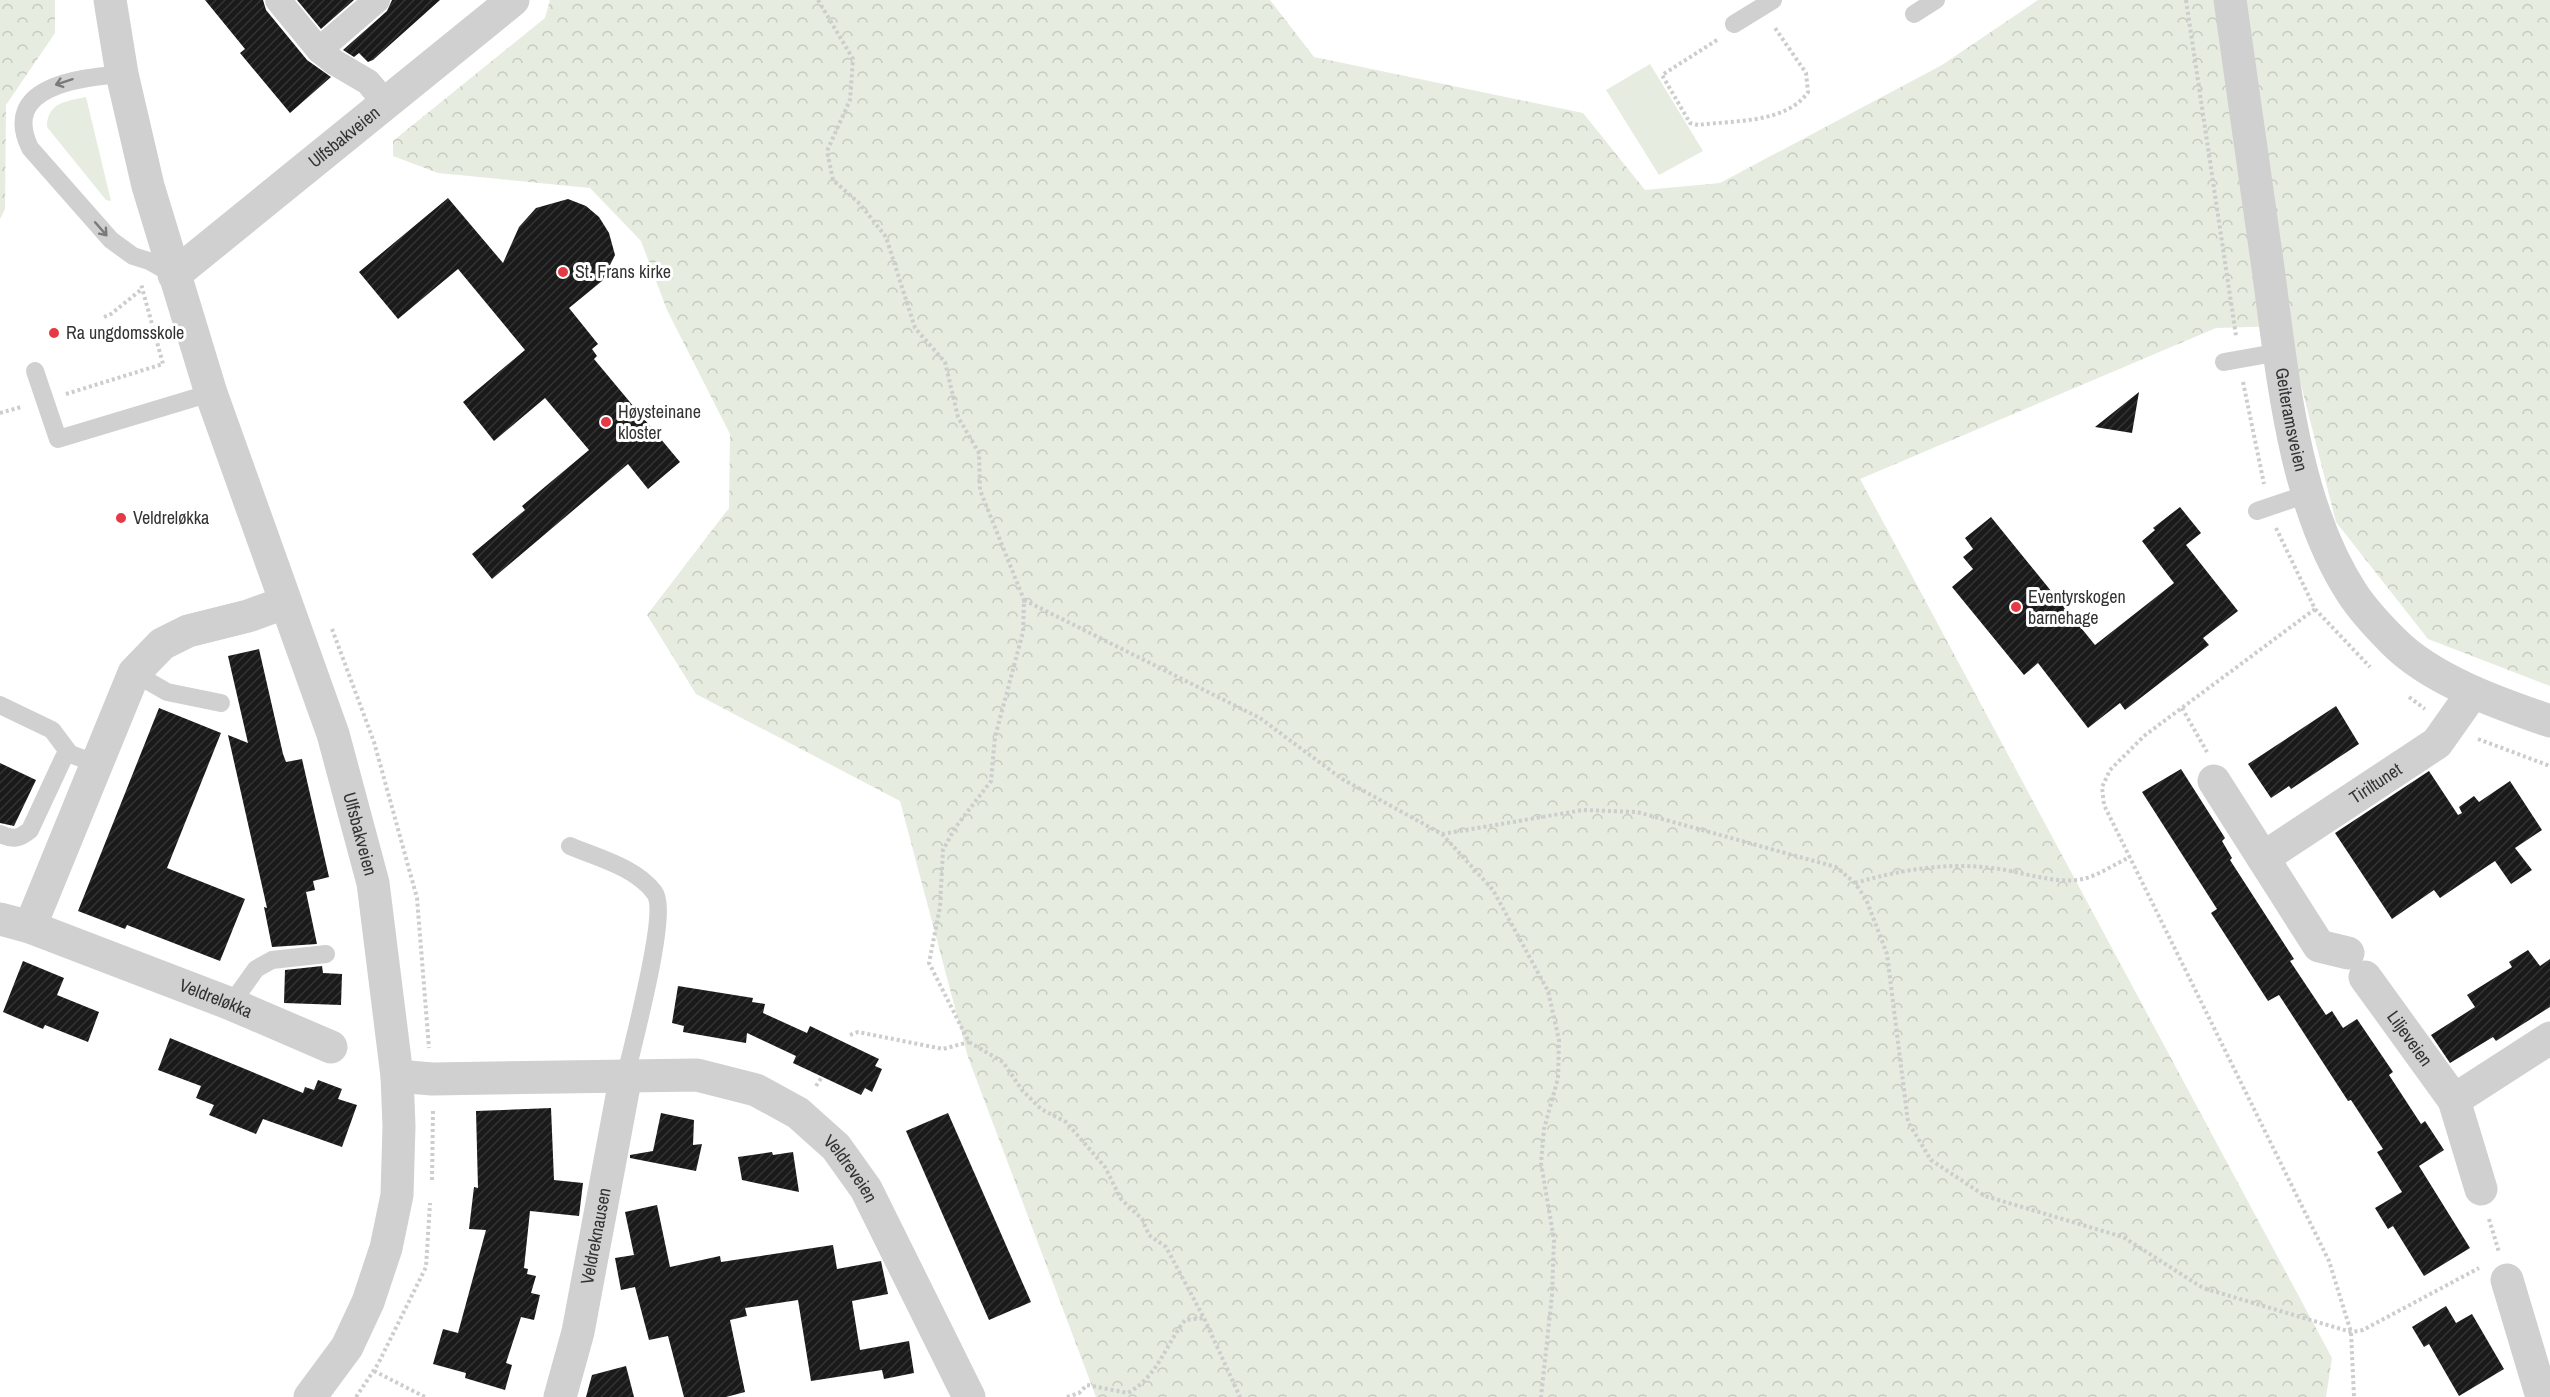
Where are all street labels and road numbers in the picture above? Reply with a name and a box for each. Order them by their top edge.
street label: Ulfsbakveien [303,100,385,173]
street label: Geiteramsveien [2270,366,2314,474]
street label: Tiriltunet [2344,757,2406,810]
street label: Ulfsbakveien [337,789,383,878]
street label: Veldreløkka [176,972,256,1024]
street label: Liljeveien [2381,1005,2439,1071]
street label: Veldreveien [818,1129,884,1206]
street label: Veldreknausen [574,1186,617,1286]

